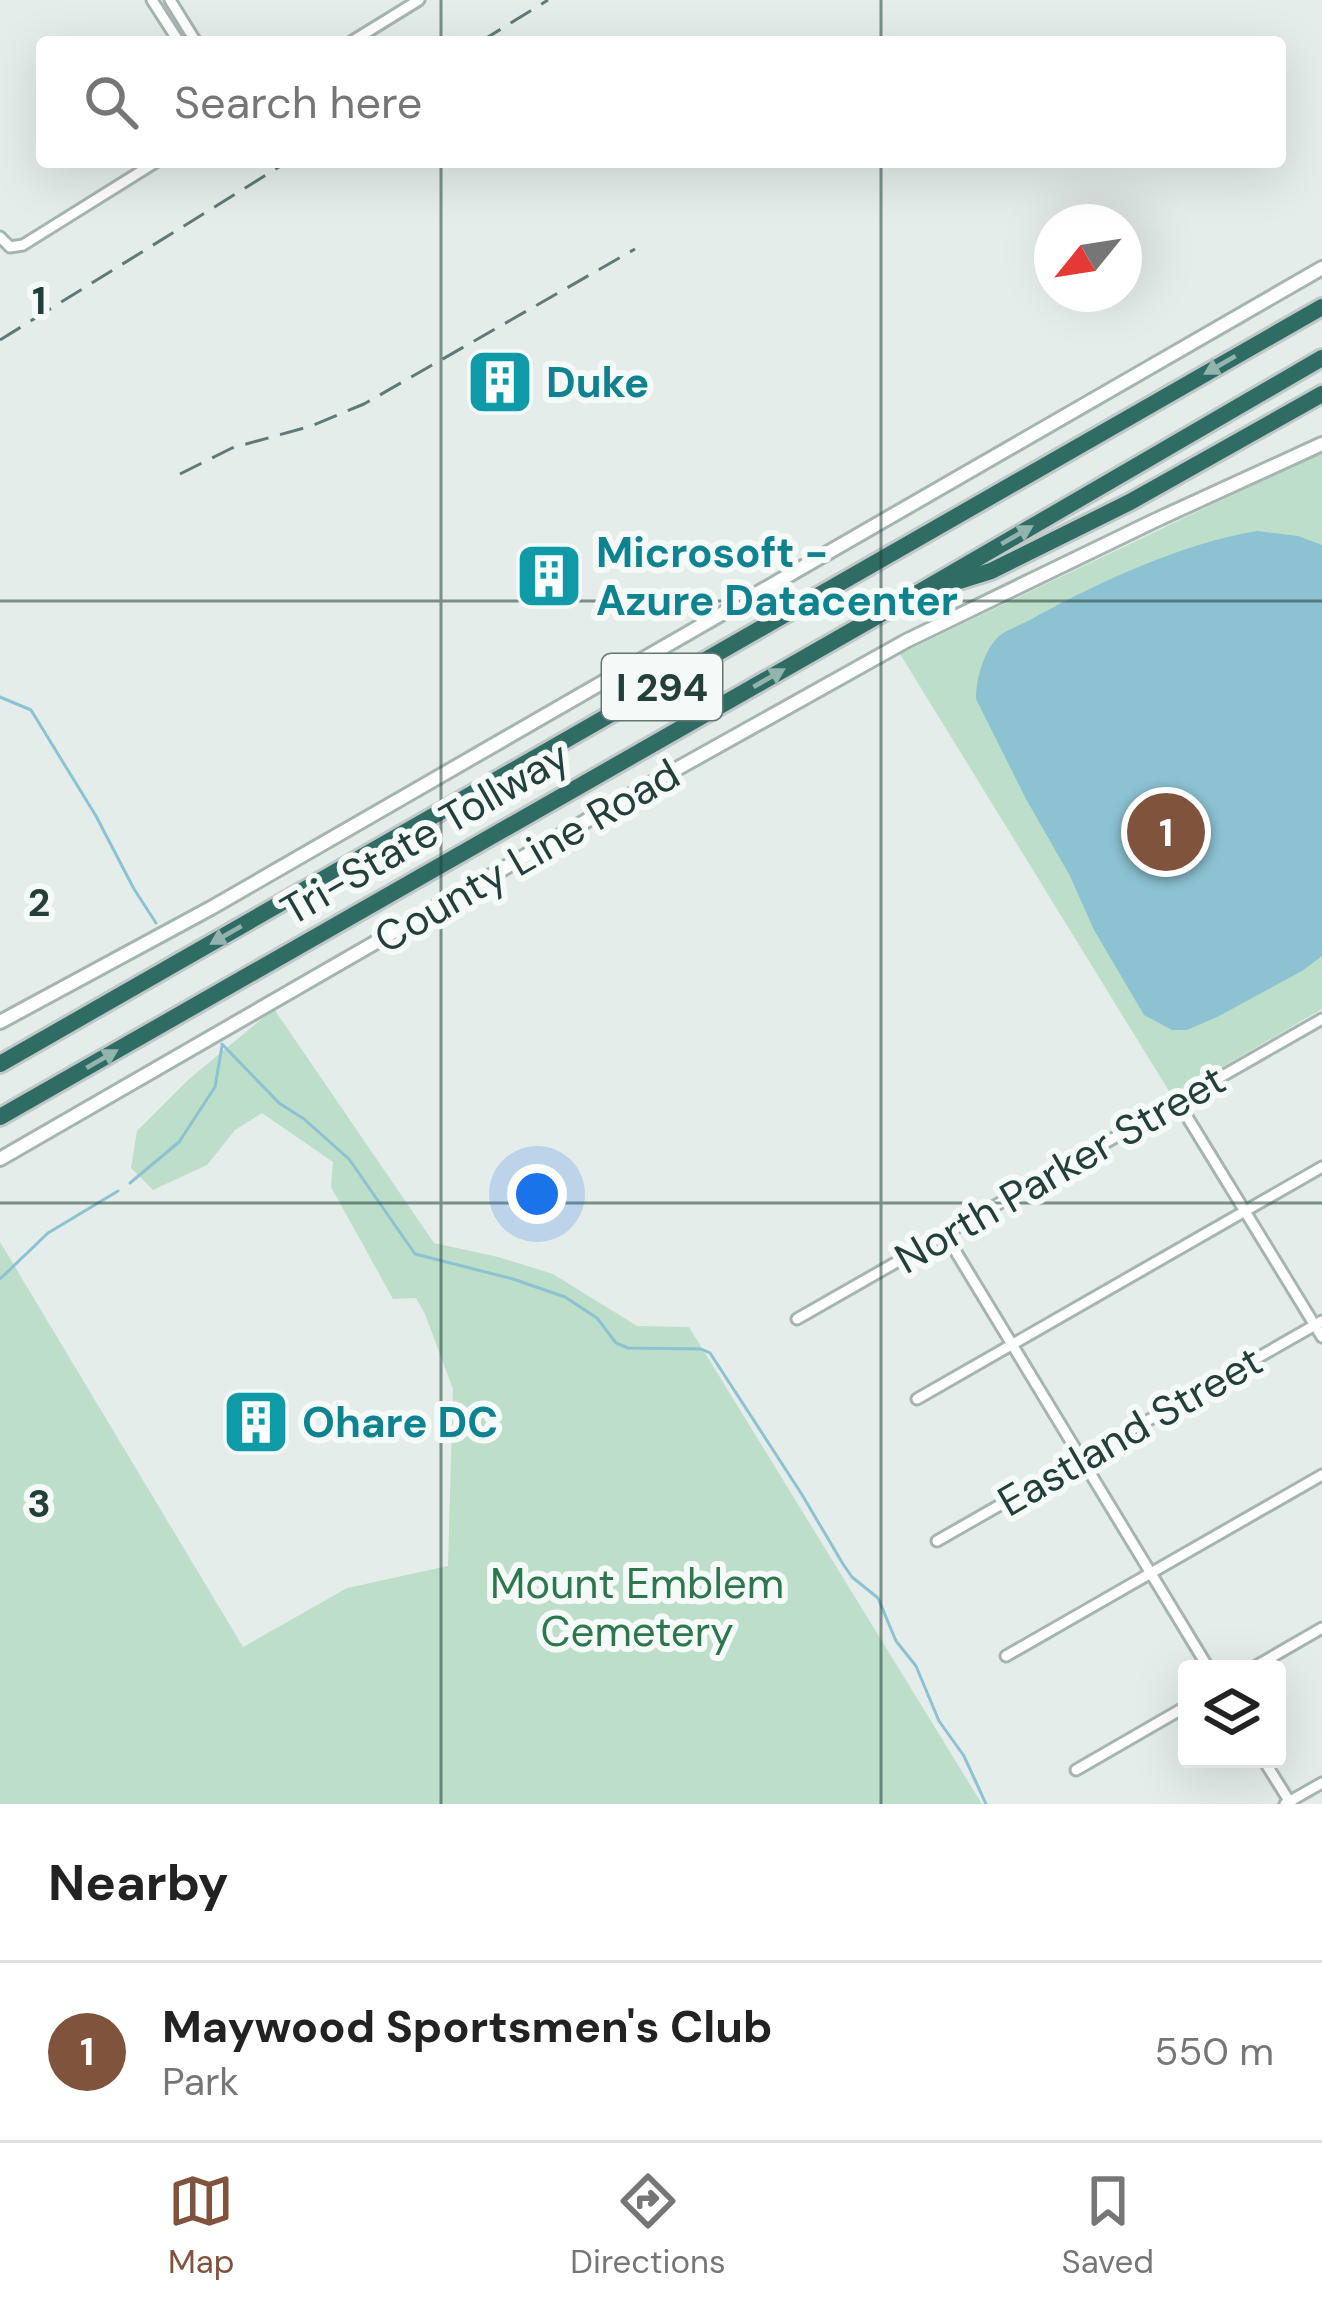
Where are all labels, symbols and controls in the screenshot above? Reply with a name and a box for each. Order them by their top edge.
search box [36,36,1286,168]
icon: search [78,69,144,135]
text: Search here [174,73,422,132]
north arrow [1034,204,1142,312]
text: 1 [32,275,46,326]
building icon: Duke [465,347,535,417]
one-way arrow [1204,354,1237,375]
place label: Duke [546,355,649,410]
place label: Microsoft - Azure Datacenter [596,525,958,628]
one-way arrow [1000,525,1034,546]
building icon: Microsoft - Azure Datacenter [514,541,584,611]
road number: I 294 [602,654,722,720]
one-way arrow [752,668,785,689]
street label: Tri-State Tollway [271,728,579,938]
street label: County Line Road [365,746,689,966]
pin: 1 [1127,787,1205,877]
text: 2 [28,877,50,928]
one-way arrow [209,924,243,945]
one-way arrow [85,1049,119,1070]
street label: North Parker Street [885,1052,1235,1286]
your location [507,1164,567,1224]
street label: Eastland Street [988,1333,1272,1529]
building icon: Ohare DC [221,1387,291,1457]
place label: Ohare DC [302,1395,498,1450]
text: 3 [27,1478,51,1529]
park label: Mount Emblem Cemetery [490,1556,784,1659]
map controls [1178,1660,1286,1768]
button: layers [1178,1660,1286,1768]
text: Nearby [48,1849,229,1916]
text: Maywood Sportsmen's Club [162,1997,772,2056]
text: 1 [80,2026,94,2077]
text: 550 m [1155,2026,1274,2077]
text: Park [162,2056,239,2107]
tab: Map [168,2168,234,2283]
tab: Directions [570,2168,726,2283]
tab: Saved [1062,2168,1154,2283]

